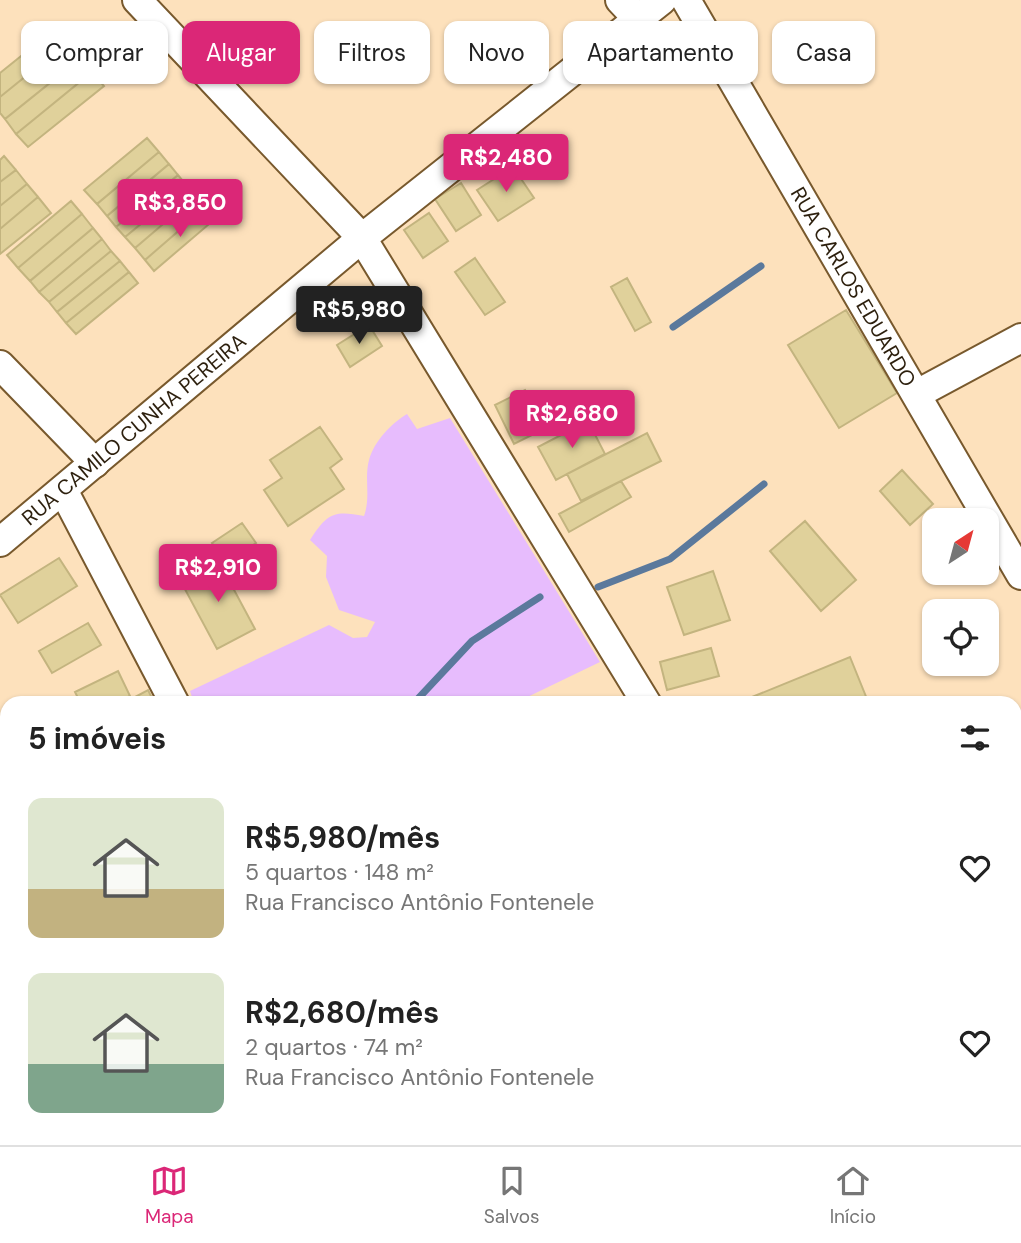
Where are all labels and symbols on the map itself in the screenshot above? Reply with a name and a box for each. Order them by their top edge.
pin: R$2,480 [441,134,571,194]
pin: R$3,850 [115,180,245,239]
street label: RUA CARLOS EDUARDO [784,182,922,392]
pin: R$5,980 [294,286,424,346]
street label: RUA CAMILO CUNHA PEREIRA [16,327,252,532]
pin: R$2,680 [507,391,637,450]
north arrow [922,508,999,584]
pin: R$2,910 [153,544,283,604]

